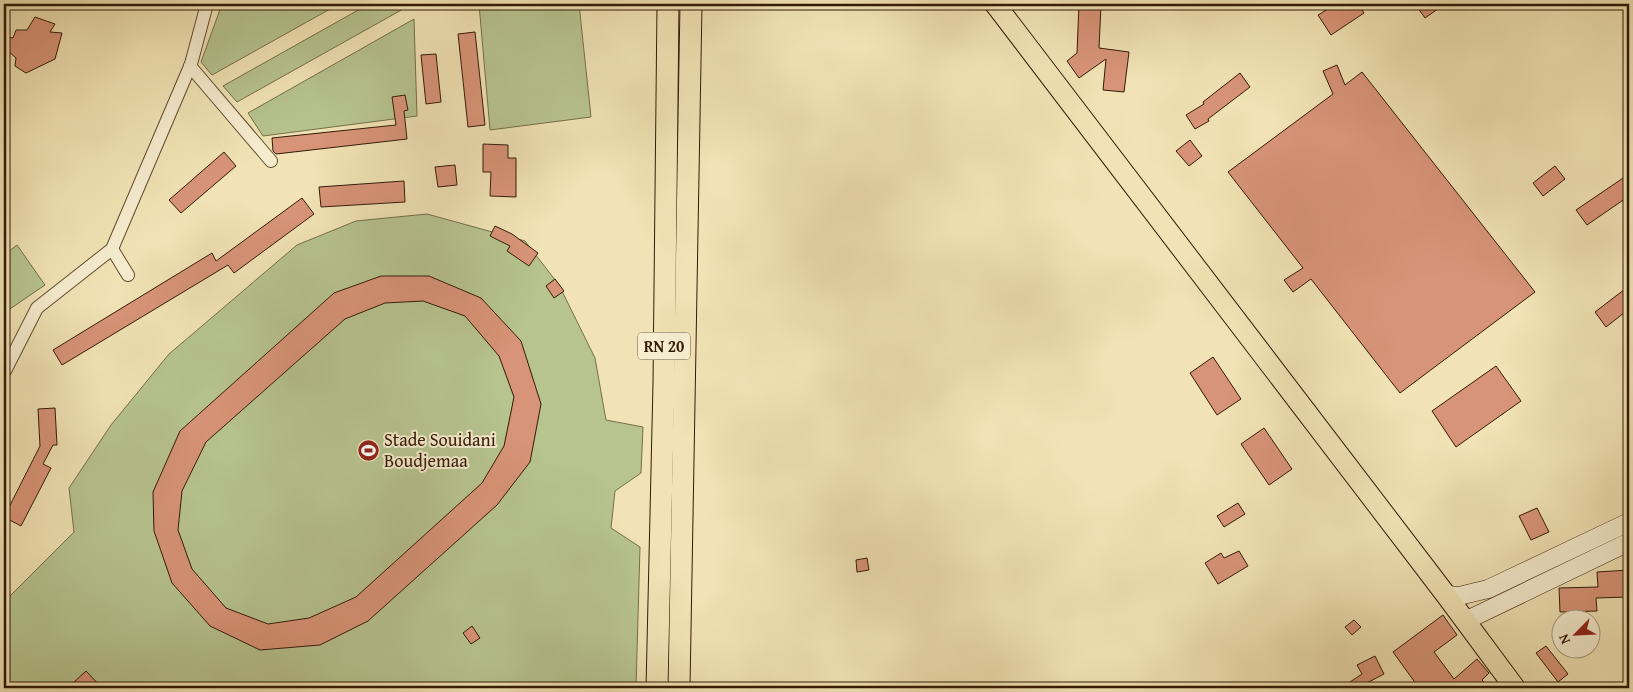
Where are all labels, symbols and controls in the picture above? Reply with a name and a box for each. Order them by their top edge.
road number: RN 20 [638,332,690,360]
place label: Stade Souidani Boudjemaa [384,426,496,474]
sports icon: Stade Souidani Boudjemaa [356,438,380,462]
north arrow [1550,610,1600,660]
text: N [1553,630,1575,648]

